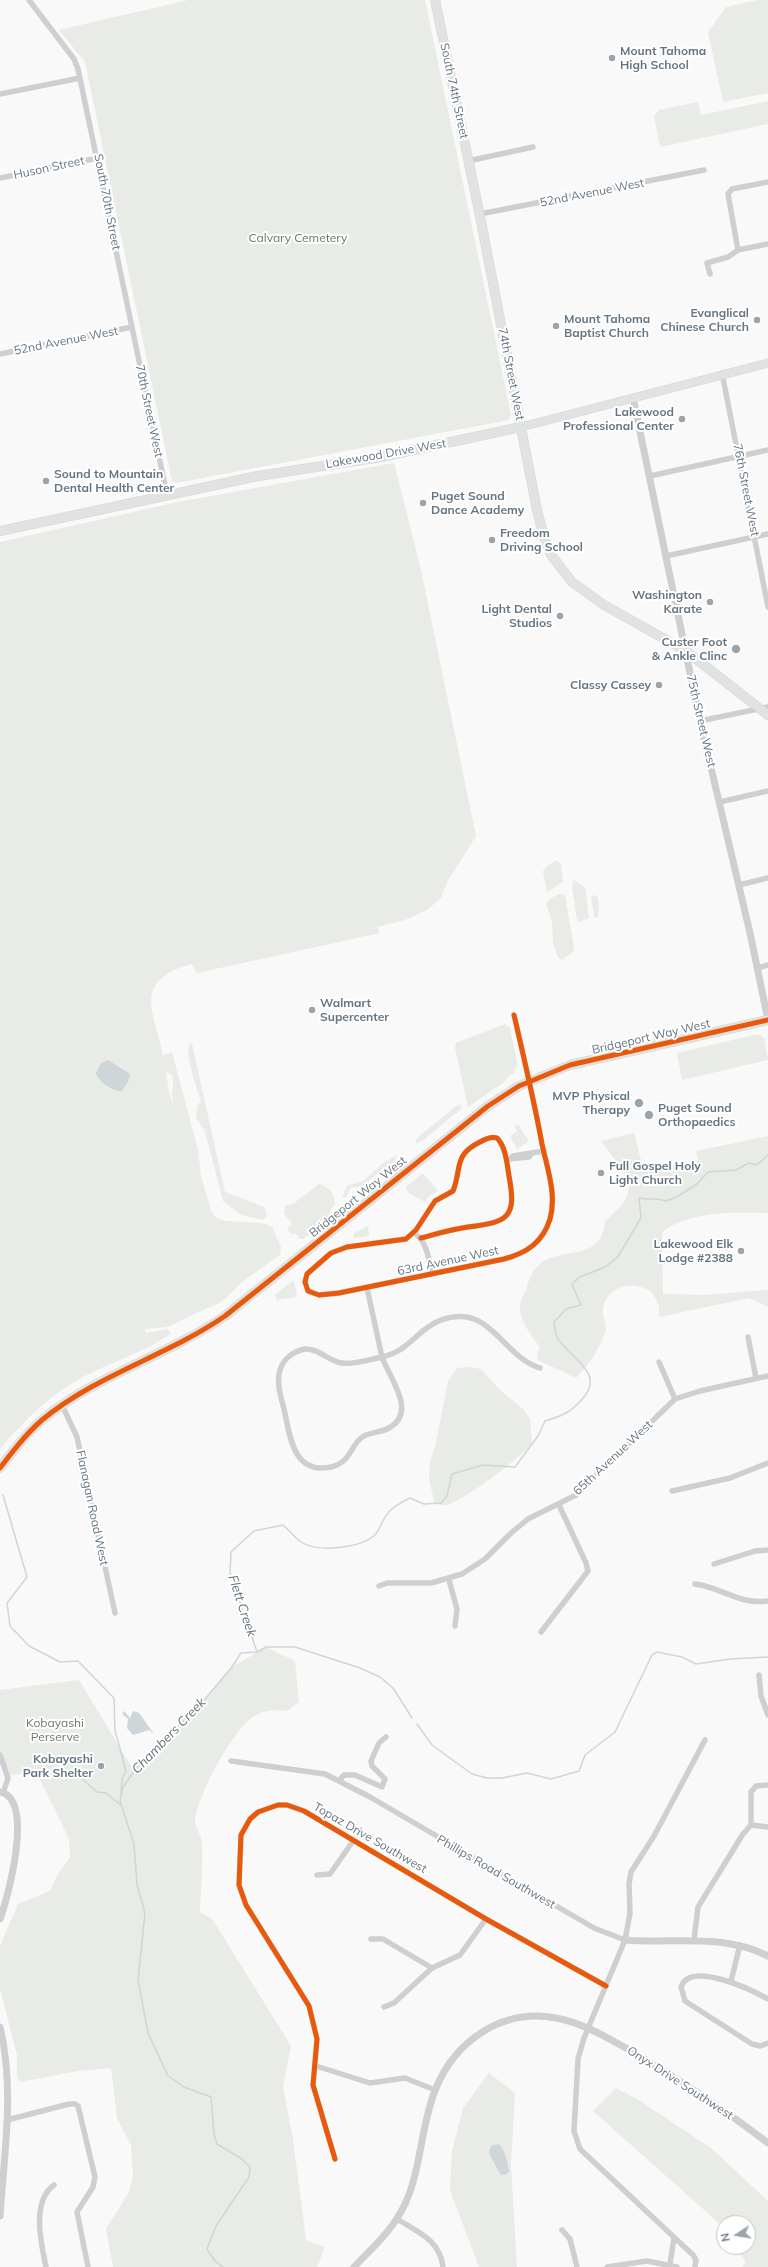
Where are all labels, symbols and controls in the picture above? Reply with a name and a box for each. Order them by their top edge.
street label: South 74th Street [437,42,471,140]
place label: Mount Tahoma High School [620,44,706,72]
marker: Mount Tahoma High School [607,53,617,63]
street label: Huson Street [12,153,86,183]
street label: South 70th Street [91,153,123,251]
street label: 52nd Avenue West [539,176,645,210]
park label: Calvary Cemetery [249,231,347,245]
place label: Evanglical Chinese Church [660,306,749,334]
place label: Mount Tahoma Baptist Church [564,312,650,340]
marker: Evanglical Chinese Church [752,315,762,325]
marker: Mount Tahoma Baptist Church [551,321,561,331]
street label: 52nd Avenue West [13,324,119,358]
street label: 74th Street West [495,326,527,422]
street label: 70th Street West [132,363,166,459]
place label: Lakewood Professional Center [563,405,674,433]
marker: Lakewood Professional Center [677,414,687,424]
street label: Lakewood Drive West [325,436,447,472]
street label: 76th Street West [730,442,762,538]
place label: Sound to Mountain Dental Health Center [54,467,174,495]
marker: Sound to Mountain Dental Health Center [41,476,51,486]
place label: Puget Sound Dance Academy [431,489,524,517]
marker: Puget Sound Dance Academy [418,498,428,508]
place label: Freedom Driving School [500,526,583,554]
marker: Freedom Driving School [487,535,497,545]
place label: Washington Karate [632,588,702,616]
marker: Washington Karate [705,597,715,607]
place label: Light Dental Studios [482,602,552,630]
marker: Light Dental Studios [555,611,565,621]
place label: Custer Foot & Ankle Clinc [652,635,727,663]
marker: Custer Foot & Ankle Clinc [730,643,742,655]
street label: 75th Street West [683,673,719,769]
place label: Classy Cassey [570,678,651,692]
marker: Classy Cassey [654,680,664,690]
place label: Walmart Supercenter [320,996,389,1024]
marker: Walmart Supercenter [307,1005,317,1015]
street label: Bridgeport Way West [590,1016,712,1058]
place label: MVP Physical Therapy [552,1089,630,1117]
marker: MVP Physical Therapy [633,1097,645,1109]
place label: Puget Sound Orthopaedics [658,1101,735,1129]
marker: Puget Sound Orthopaedics [643,1109,655,1121]
street label: Bridgeport Way West [306,1153,410,1241]
place label: Full Gospel Holy Light Church [609,1159,701,1187]
marker: Full Gospel Holy Light Church [596,1168,606,1178]
place label: Lakewood Elk Lodge #2388 [654,1237,733,1265]
street label: 63rd Avenue West [396,1243,500,1279]
marker: Lakewood Elk Lodge #2388 [736,1246,746,1256]
street label: 65th Avenue West [570,1418,656,1498]
street label: Flanagan Road West [73,1449,111,1567]
water label: Flett Creek [225,1573,259,1639]
water label: Chambers Creek [129,1695,209,1777]
park label: Kobayashi Perserve [26,1716,84,1744]
place label: Kobayashi Park Shelter [23,1752,93,1780]
marker: Kobayashi Park Shelter [96,1761,106,1771]
street label: Topaz Drive Southwest [311,1800,429,1876]
street label: Phillips Road Southwest [434,1832,558,1912]
street label: Onyx Drive Southwest [624,2043,736,2123]
north arrow [716,2215,756,2255]
text: N [718,2232,733,2243]

